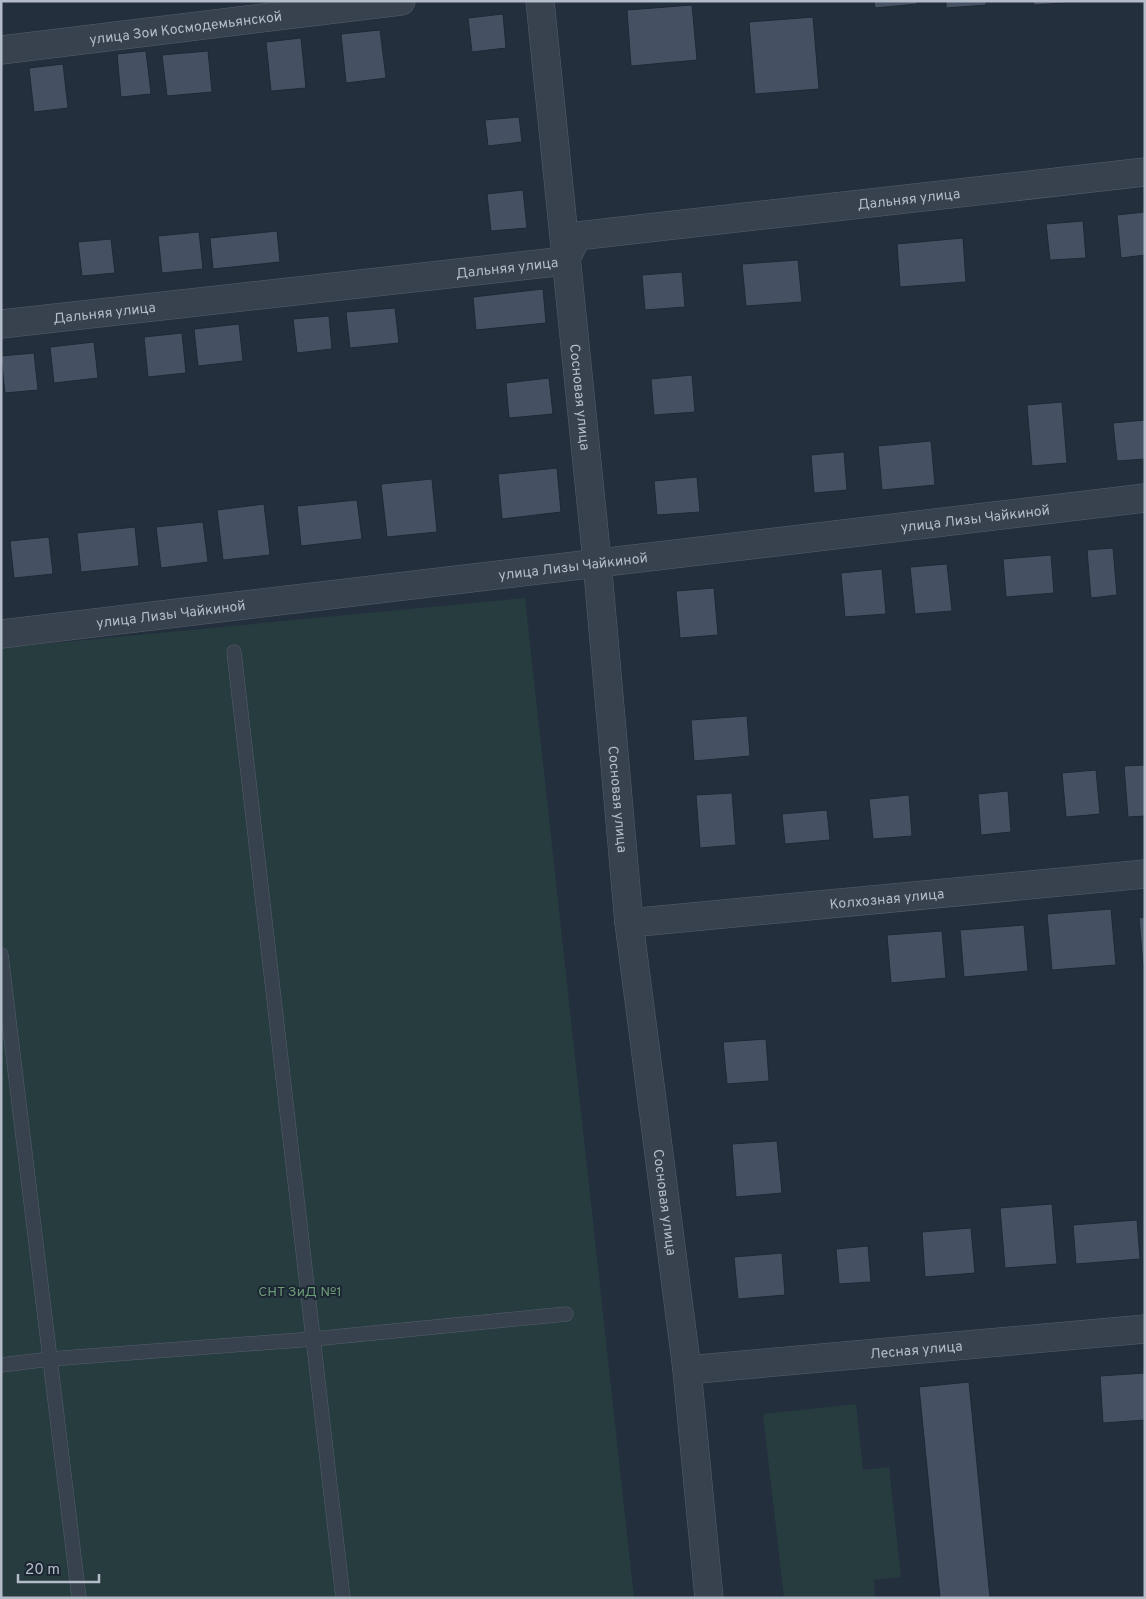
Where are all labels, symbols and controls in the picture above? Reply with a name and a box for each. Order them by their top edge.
street label: улица Зои Космодемьянской [88,9,283,49]
street label: Дальняя улица [857,186,961,214]
street label: Дальняя улица [455,255,559,283]
street label: Дальняя улица [52,300,157,328]
street label: Сосновая улица [565,343,593,451]
street label: улица Лизы Чайкиной [900,502,1051,537]
street label: улица Лизы Чайкиной [498,550,649,585]
street label: улица Лизы Чайкиной [95,598,247,633]
street label: Сосновая улица [603,745,630,853]
street label: Колхозная улица [829,886,945,914]
street label: Сосновая улица [648,1148,679,1257]
park label: СНТ ЗиД №1 [258,1284,342,1301]
street label: Лесная улица [869,1338,963,1364]
scale bar [18,1552,99,1584]
text: 20 m [25,1561,60,1580]

